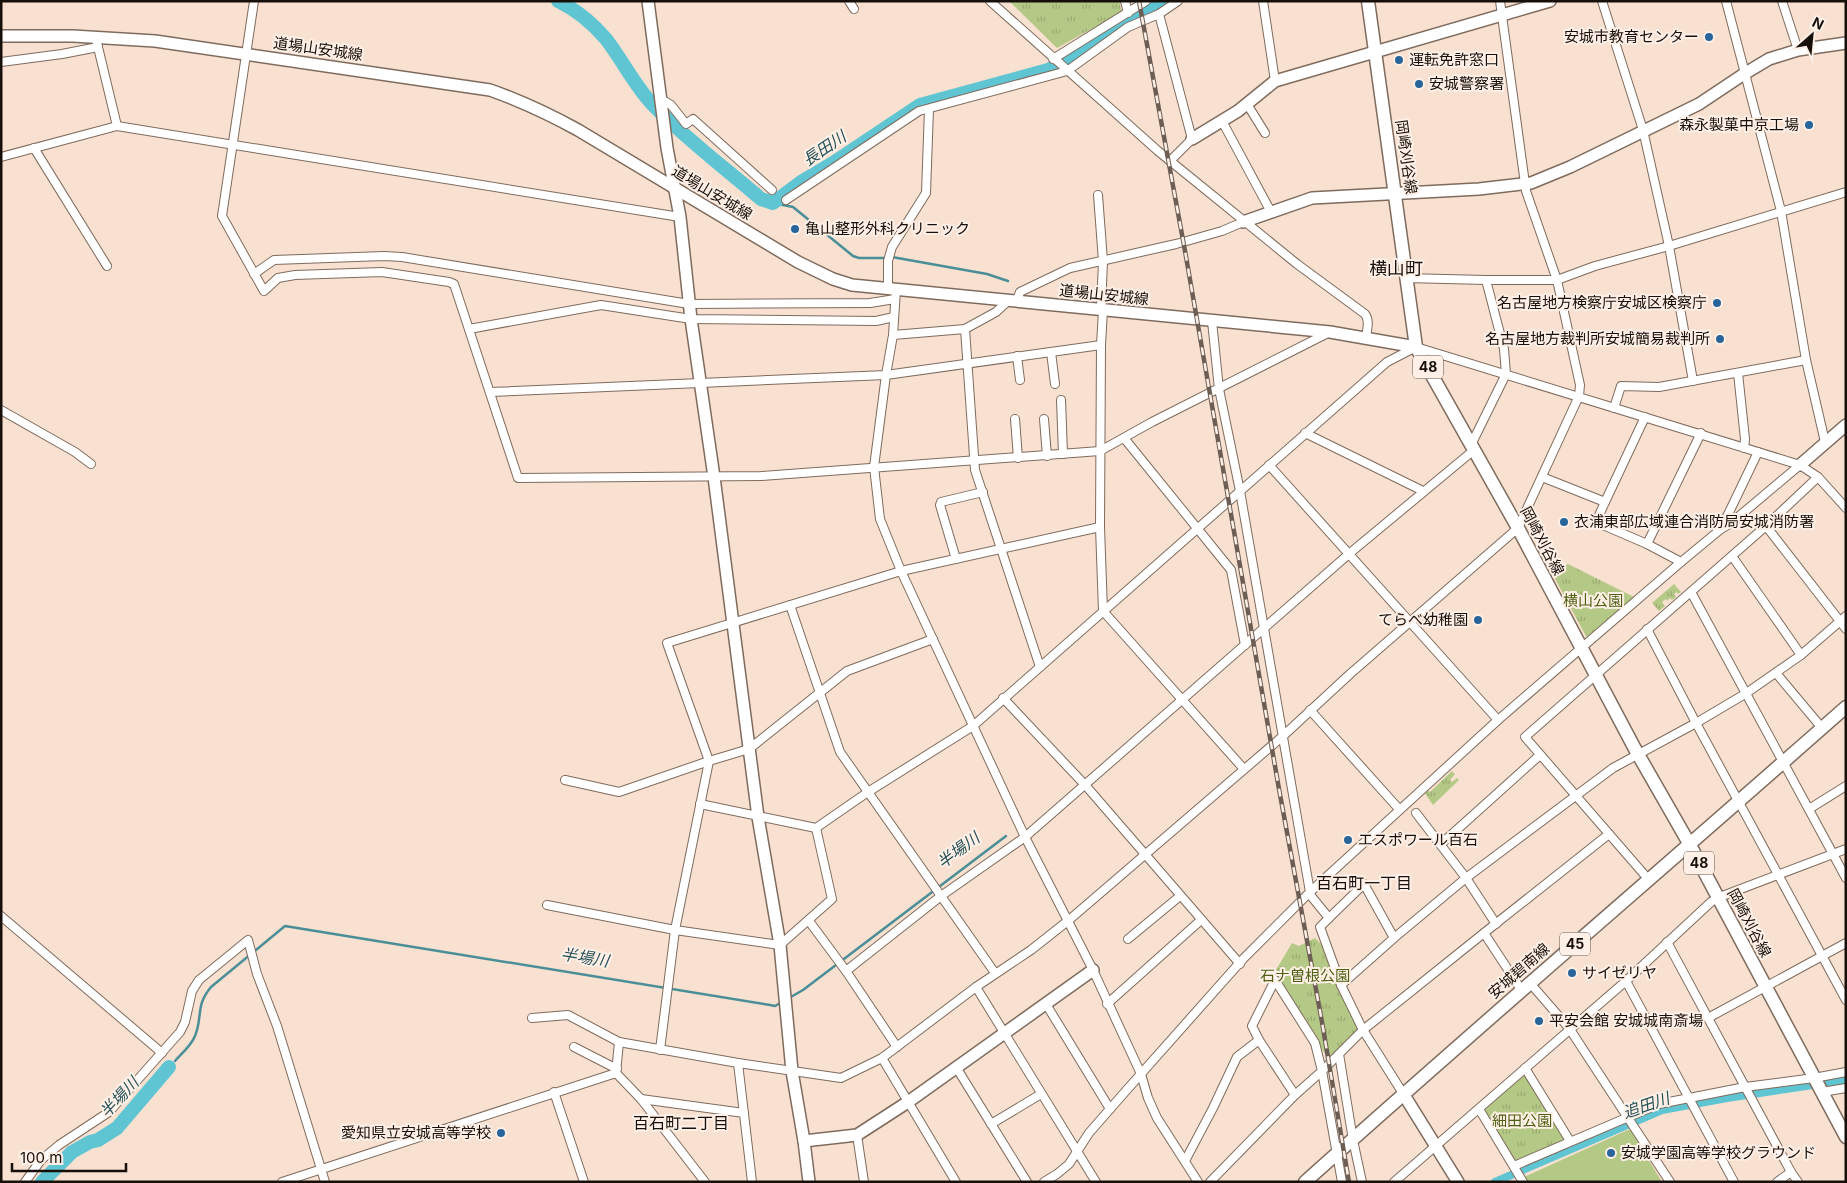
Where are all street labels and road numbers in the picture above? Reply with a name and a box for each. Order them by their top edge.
street label: 道場山安城線 [272,33,364,64]
street label: 岡崎刈谷線 [1392,118,1421,195]
street label: 道場山安城線 [669,161,756,224]
street label: 道場山安城線 [1058,280,1150,309]
road number: 48 [1413,356,1443,378]
street label: 岡崎刈谷線 [1516,503,1568,578]
road number: 48 [1684,851,1714,874]
street label: 岡崎刈谷線 [1723,885,1775,960]
road number: 45 [1560,932,1590,956]
street label: 安城碧南線 [1484,939,1553,1002]

